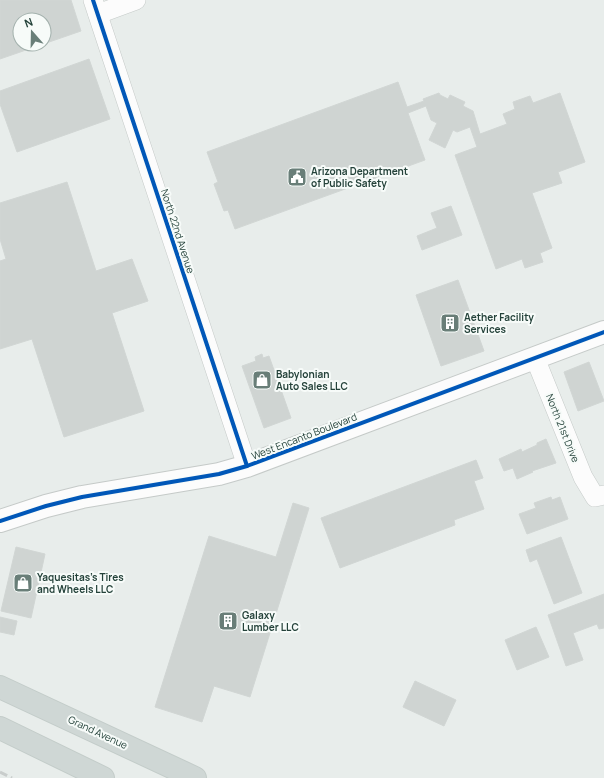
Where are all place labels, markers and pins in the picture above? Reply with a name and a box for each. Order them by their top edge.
place label: Arizona Department of Public Safety [311,164,408,190]
public building icon: Arizona Department of Public Safety [286,166,308,188]
place label: Aether Facility Services [464,310,534,336]
building icon: Aether Facility Services [439,312,461,334]
place label: Babylonian Auto Sales LLC [276,367,348,393]
shop icon: Babylonian Auto Sales LLC [251,369,273,391]
place label: Yaquesitas's Tires and Wheels LLC [37,570,124,596]
shop icon: Yaquesitas's Tires and Wheels LLC [12,572,34,594]
place label: Galaxy Lumber LLC [242,608,299,634]
building icon: Galaxy Lumber LLC [217,610,239,632]

